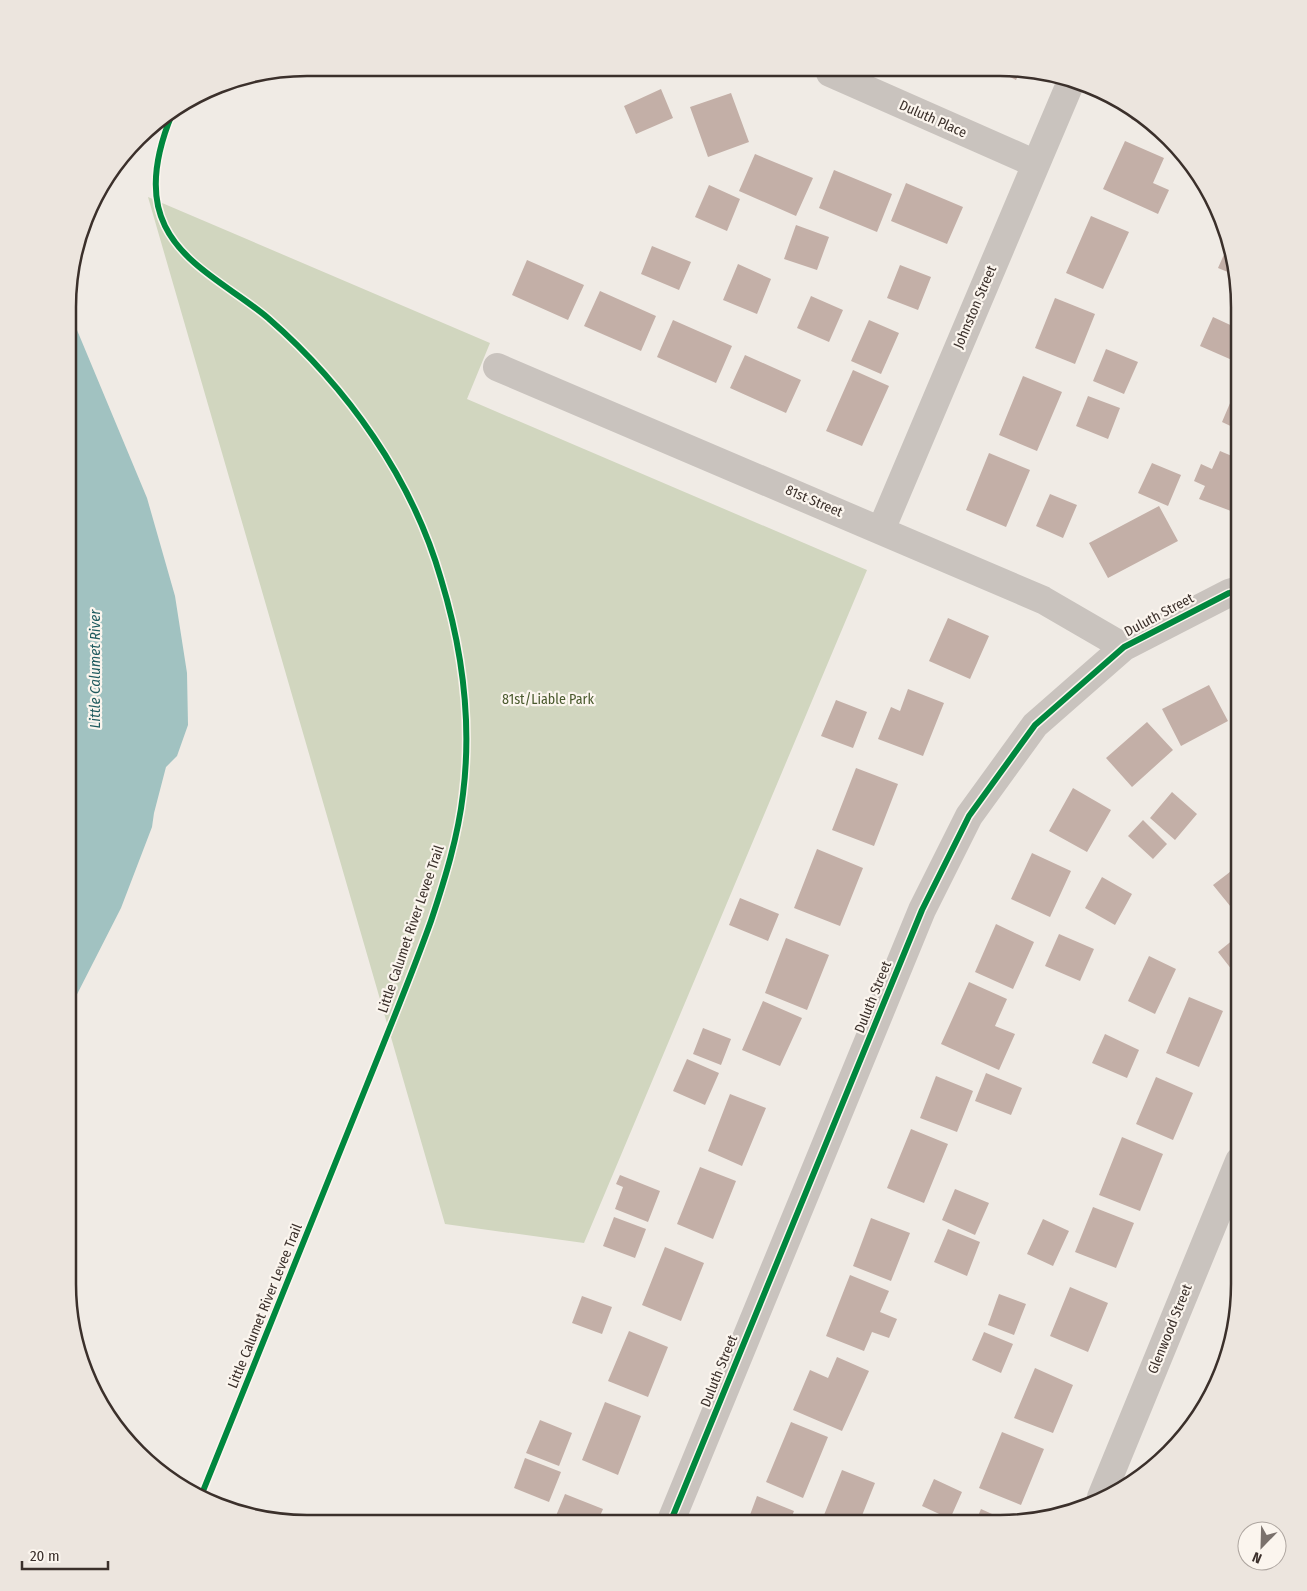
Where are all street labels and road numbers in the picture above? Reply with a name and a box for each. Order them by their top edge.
street label: Duluth Place [897,97,969,141]
street label: Johnston Street [950,262,1000,351]
street label: 81st Street [783,481,845,521]
street label: Duluth Street [1121,589,1197,640]
street label: Little Calumet River Levee Trail [374,843,448,1015]
street label: Duluth Street [851,958,895,1035]
street label: Little Calumet River Levee Trail [224,1221,306,1391]
street label: Glenwood Street [1144,1281,1196,1376]
street label: Duluth Street [697,1332,741,1409]

